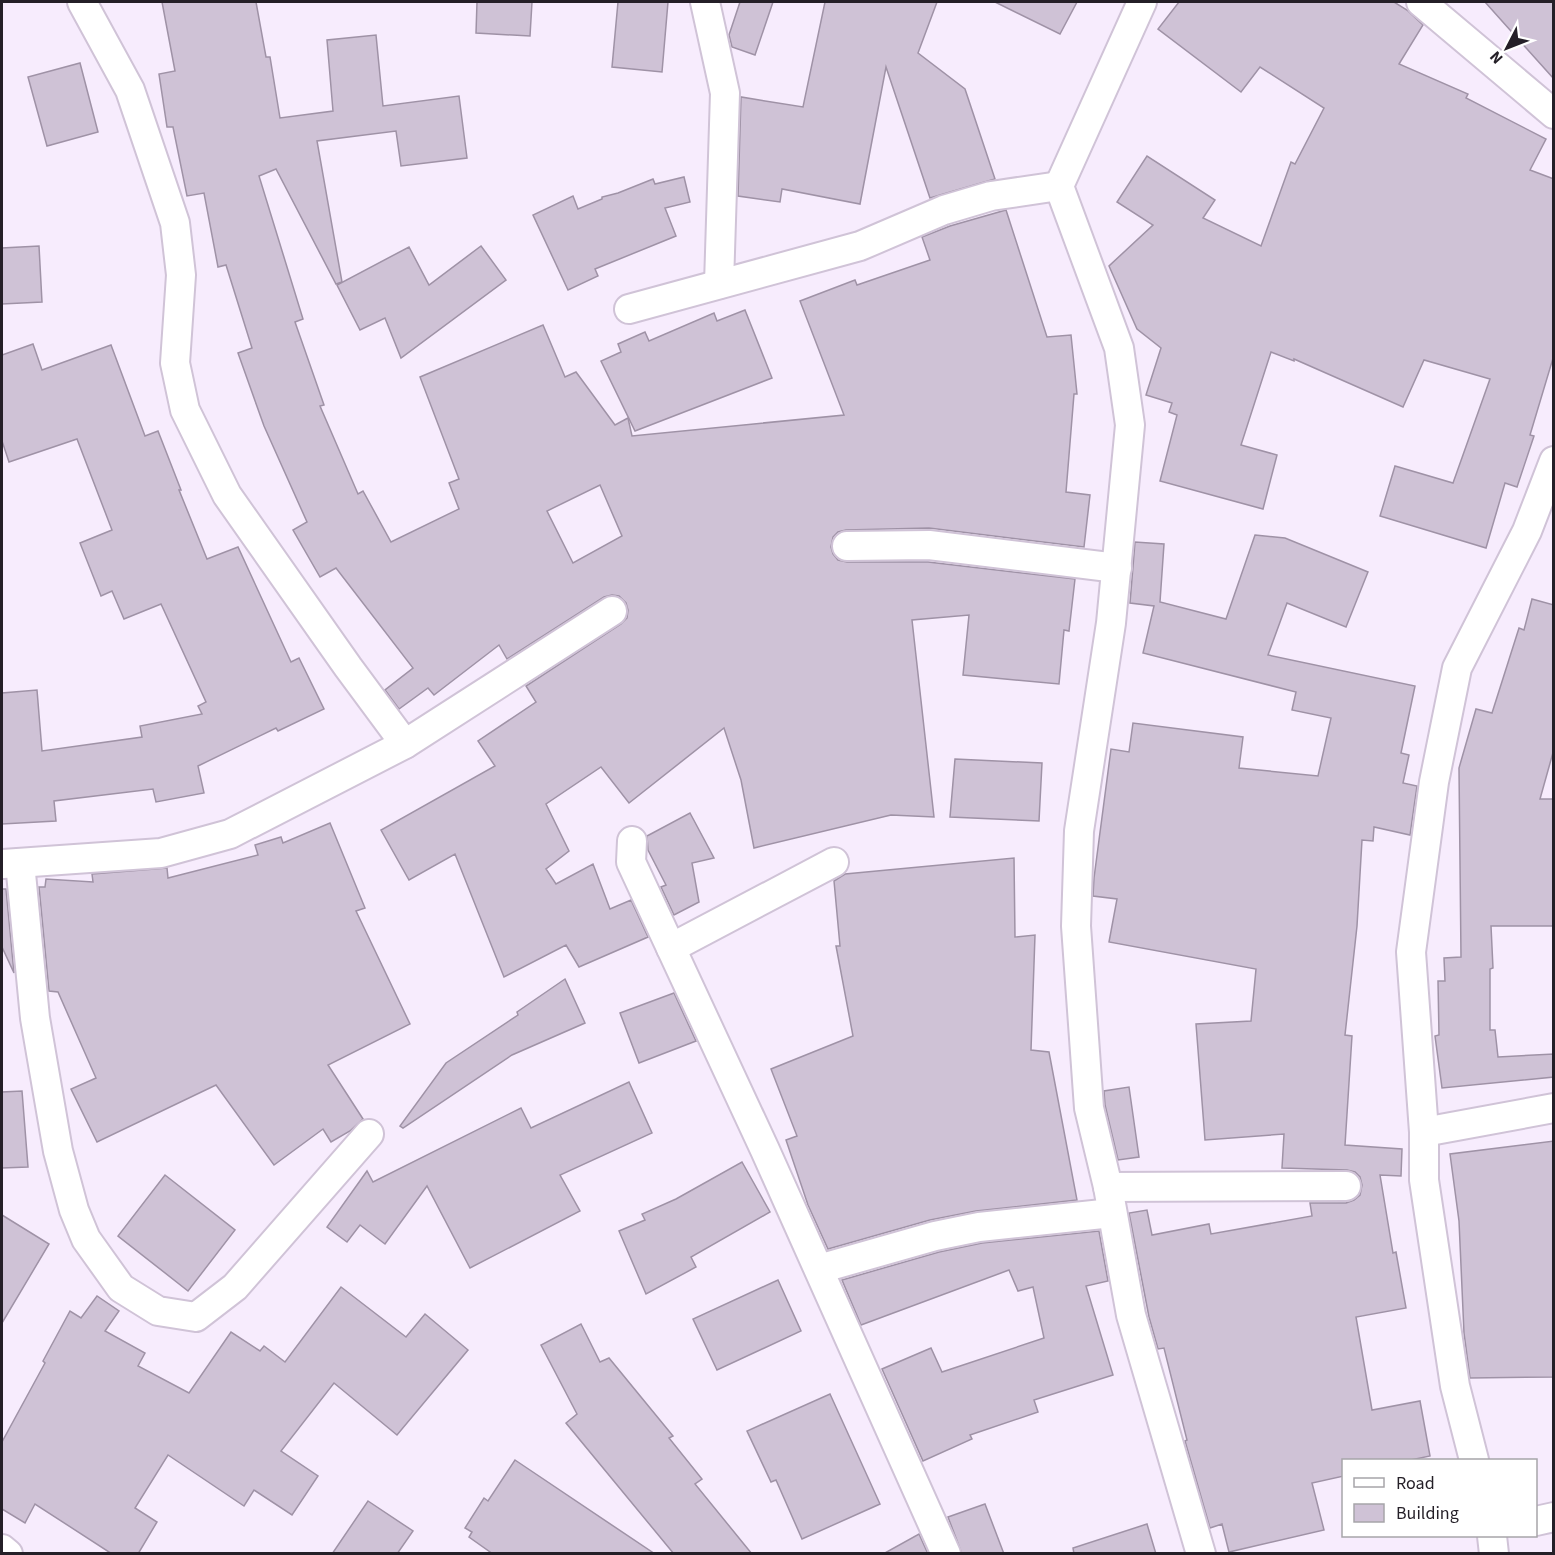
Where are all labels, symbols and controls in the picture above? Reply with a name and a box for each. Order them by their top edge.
north arrow [1477,18,1537,78]
text: N [1485,46,1508,69]
legend [1342,1459,1537,1537]
text: Road [1396,1471,1435,1496]
text: Building [1396,1501,1459,1526]

